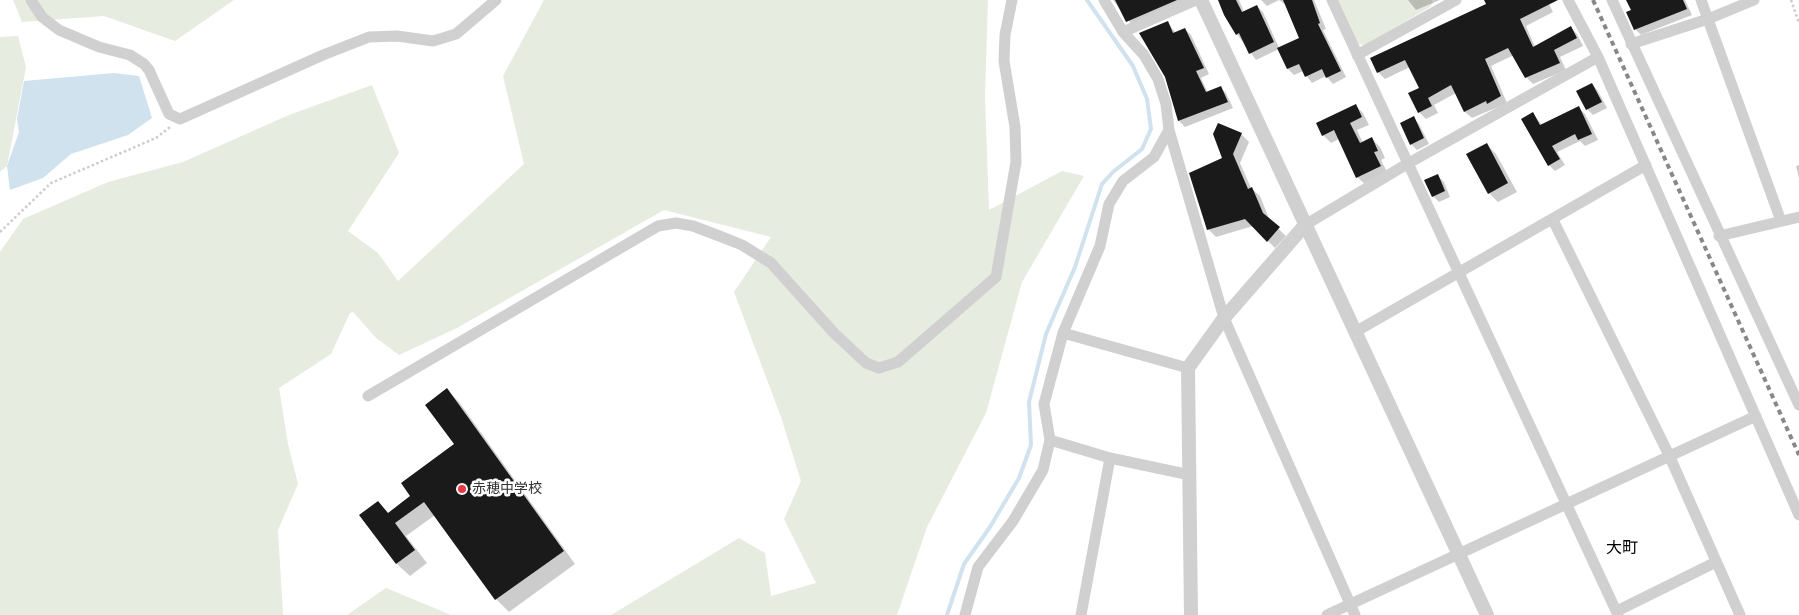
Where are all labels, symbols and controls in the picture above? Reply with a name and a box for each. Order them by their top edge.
place label: 赤穂中学校 [472,481,542,497]
marker: 赤穂中学校 [456,483,468,495]
district label: 大町 [1606,539,1638,559]

